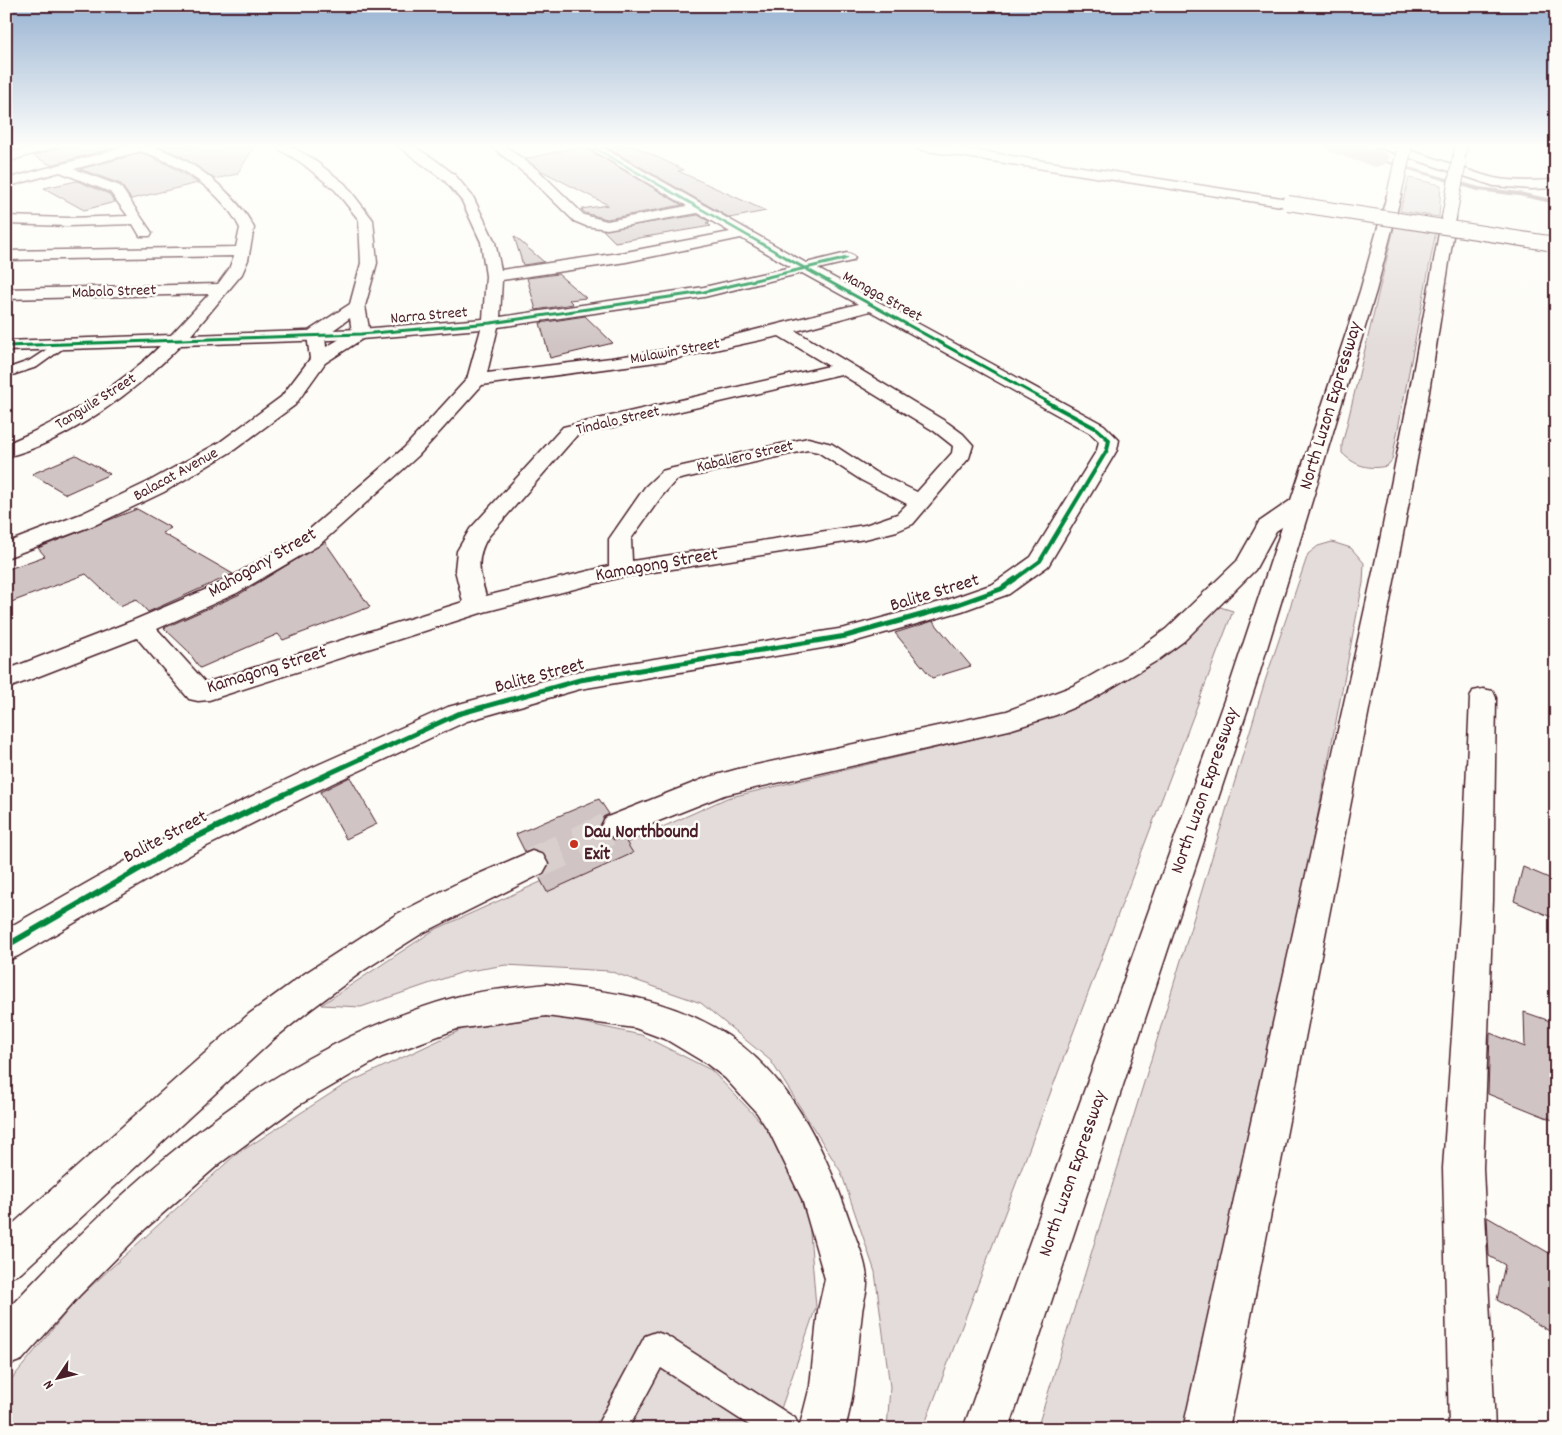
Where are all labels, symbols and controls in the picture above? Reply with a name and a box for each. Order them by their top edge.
street label: Mangga Street [838,266,926,329]
street label: Mabolo Street [71,279,157,305]
street label: Narra Street [389,301,469,331]
street label: North Luzon Expressway [1294,318,1370,493]
street label: Mulawin Street [628,333,722,371]
street label: Tanguile Street [51,368,141,436]
street label: Tindalo Street [574,400,662,442]
street label: Kabaliero Street [694,435,796,479]
street label: Balacat Avenue [129,442,223,508]
street label: Mahogany Street [204,522,322,606]
street label: Kamagong Street [594,542,720,590]
street label: Balite Street [887,568,983,620]
street label: Kamagong Street [204,640,330,702]
street label: Balite Street [492,652,588,702]
street label: North Luzon Expressway [1165,704,1247,878]
street label: Balite Street [119,805,213,871]
place label: Dau Northbound Exit [584,820,699,869]
marker: Dau Northbound Exit [568,838,580,850]
street label: North Luzon Expressway [1033,1087,1115,1261]
north arrow [32,1352,82,1402]
text: N [39,1376,59,1393]

